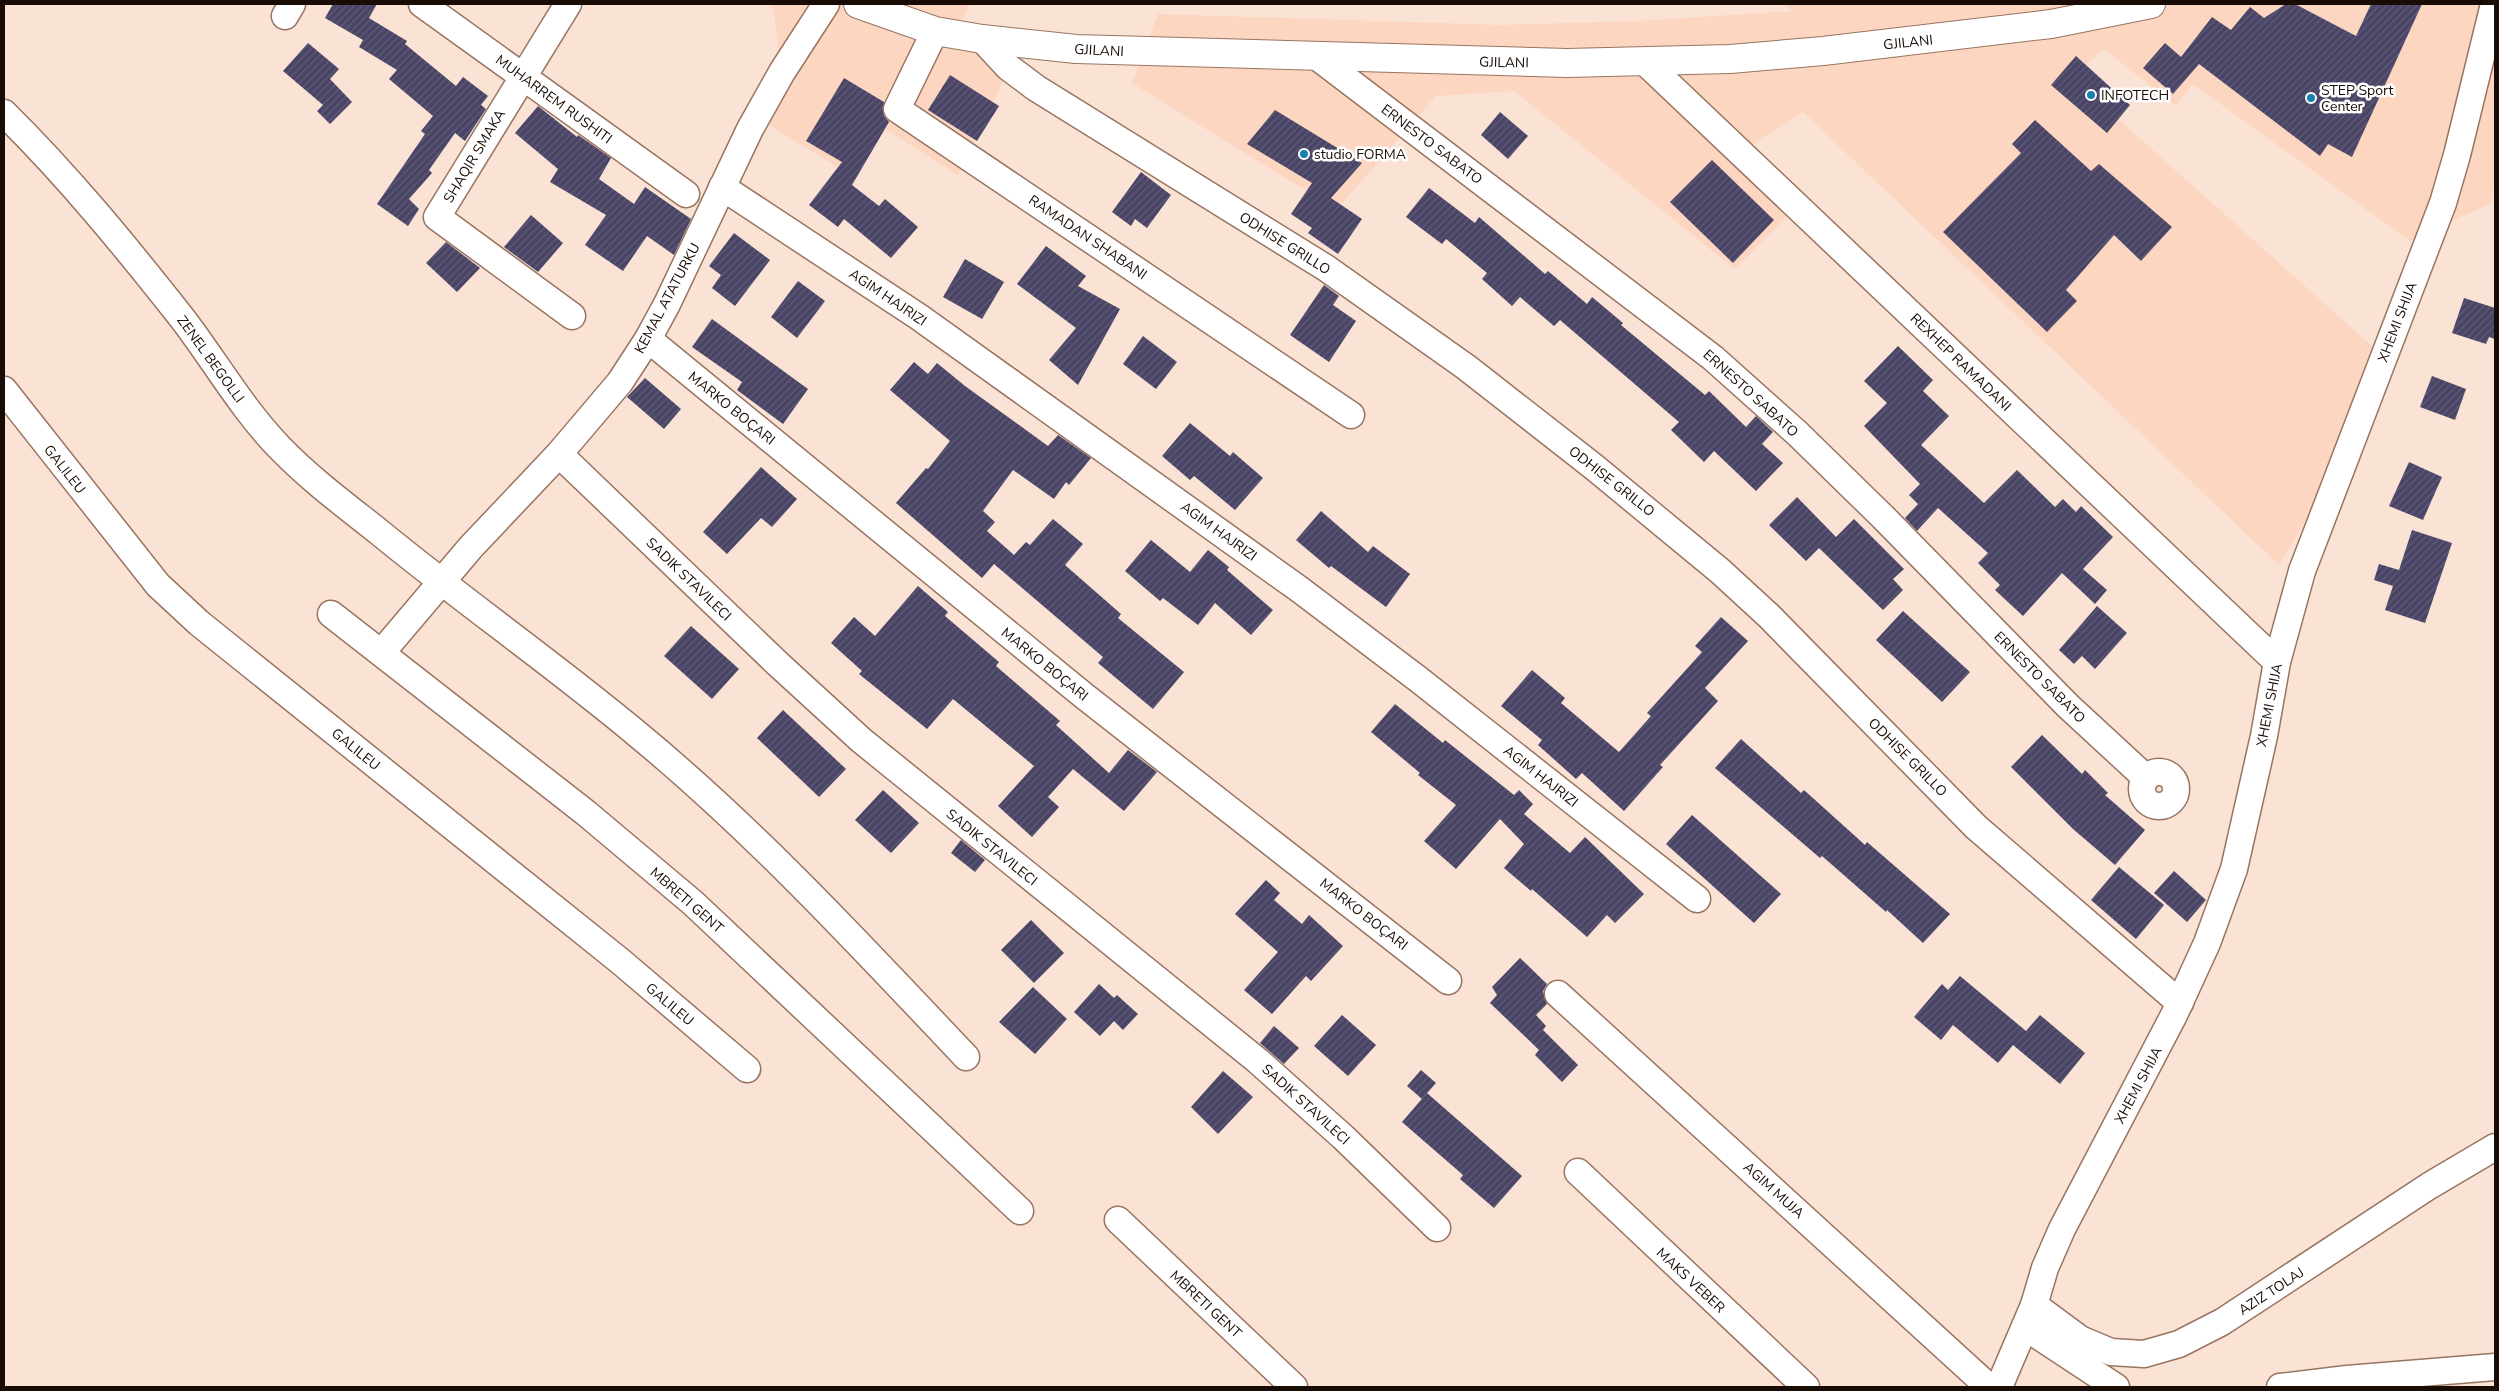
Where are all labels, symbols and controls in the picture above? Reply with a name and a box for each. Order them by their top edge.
street label: GJILANI [1882,30,1934,55]
street label: GJILANI [1074,40,1124,61]
street label: MUHARREM RUSHITI [492,51,616,148]
street label: GJILANI [1479,53,1529,72]
place label: STEP Sport Center [2321,81,2393,116]
place label: INFOTECH [2101,86,2169,105]
marker: INFOTECH [2085,89,2097,101]
marker: STEP Sport Center [2305,92,2317,104]
street label: ERNESTO SABATO [1377,100,1486,189]
street label: SHAQIR SMAKA [439,106,510,207]
place label: studio FORMA [1314,145,1406,164]
marker: studio FORMA [1298,148,1310,160]
street label: RAMADAN SHABANI [1025,191,1151,284]
street label: ODHISE GRILLO [1235,208,1334,279]
street label: KEMAL ATATURKU [630,240,705,357]
street label: AGIM HAJRIZI [845,264,930,330]
street label: XHEMI SHIJA [2373,279,2422,365]
street label: REXHEP RAMADANI [1906,309,2015,416]
street label: ZENEL BEGOLLI [173,312,249,407]
street label: ERNESTO SABATO [1699,345,1802,441]
street label: MARKO BOÇARI [684,367,779,449]
street label: GALILEU [39,441,90,498]
street label: ODHISE GRILLO [1565,442,1659,521]
street label: AGIM HAJRIZI [1177,497,1261,565]
street label: SADIK STAVILECI [642,534,736,625]
street label: MARKO BOÇARI [997,623,1092,705]
street label: ERNESTO SABATO [1990,627,2090,727]
street label: XHEMI SHIJA [2252,662,2287,748]
street label: ODHISE GRILLO [1864,714,1951,801]
street label: GALILEU [327,724,384,775]
street label: AGIM HAJRIZI [1499,741,1582,812]
street label: SADIK STAVILECI [942,805,1041,890]
street label: MBRETI GENT [646,863,728,938]
street label: MARKO BOÇARI [1316,874,1412,955]
street label: GALILEU [642,979,698,1030]
street label: XHEMI SHIJA [2110,1043,2167,1127]
street label: SADIK STAVILECI [1258,1060,1354,1149]
street label: AGIM MUJA [1739,1158,1808,1223]
street label: MAKS VEBER [1652,1244,1729,1317]
street label: AZIZ TOLAJ [2235,1263,2308,1320]
street label: MBRETI GENT [1166,1266,1246,1343]

